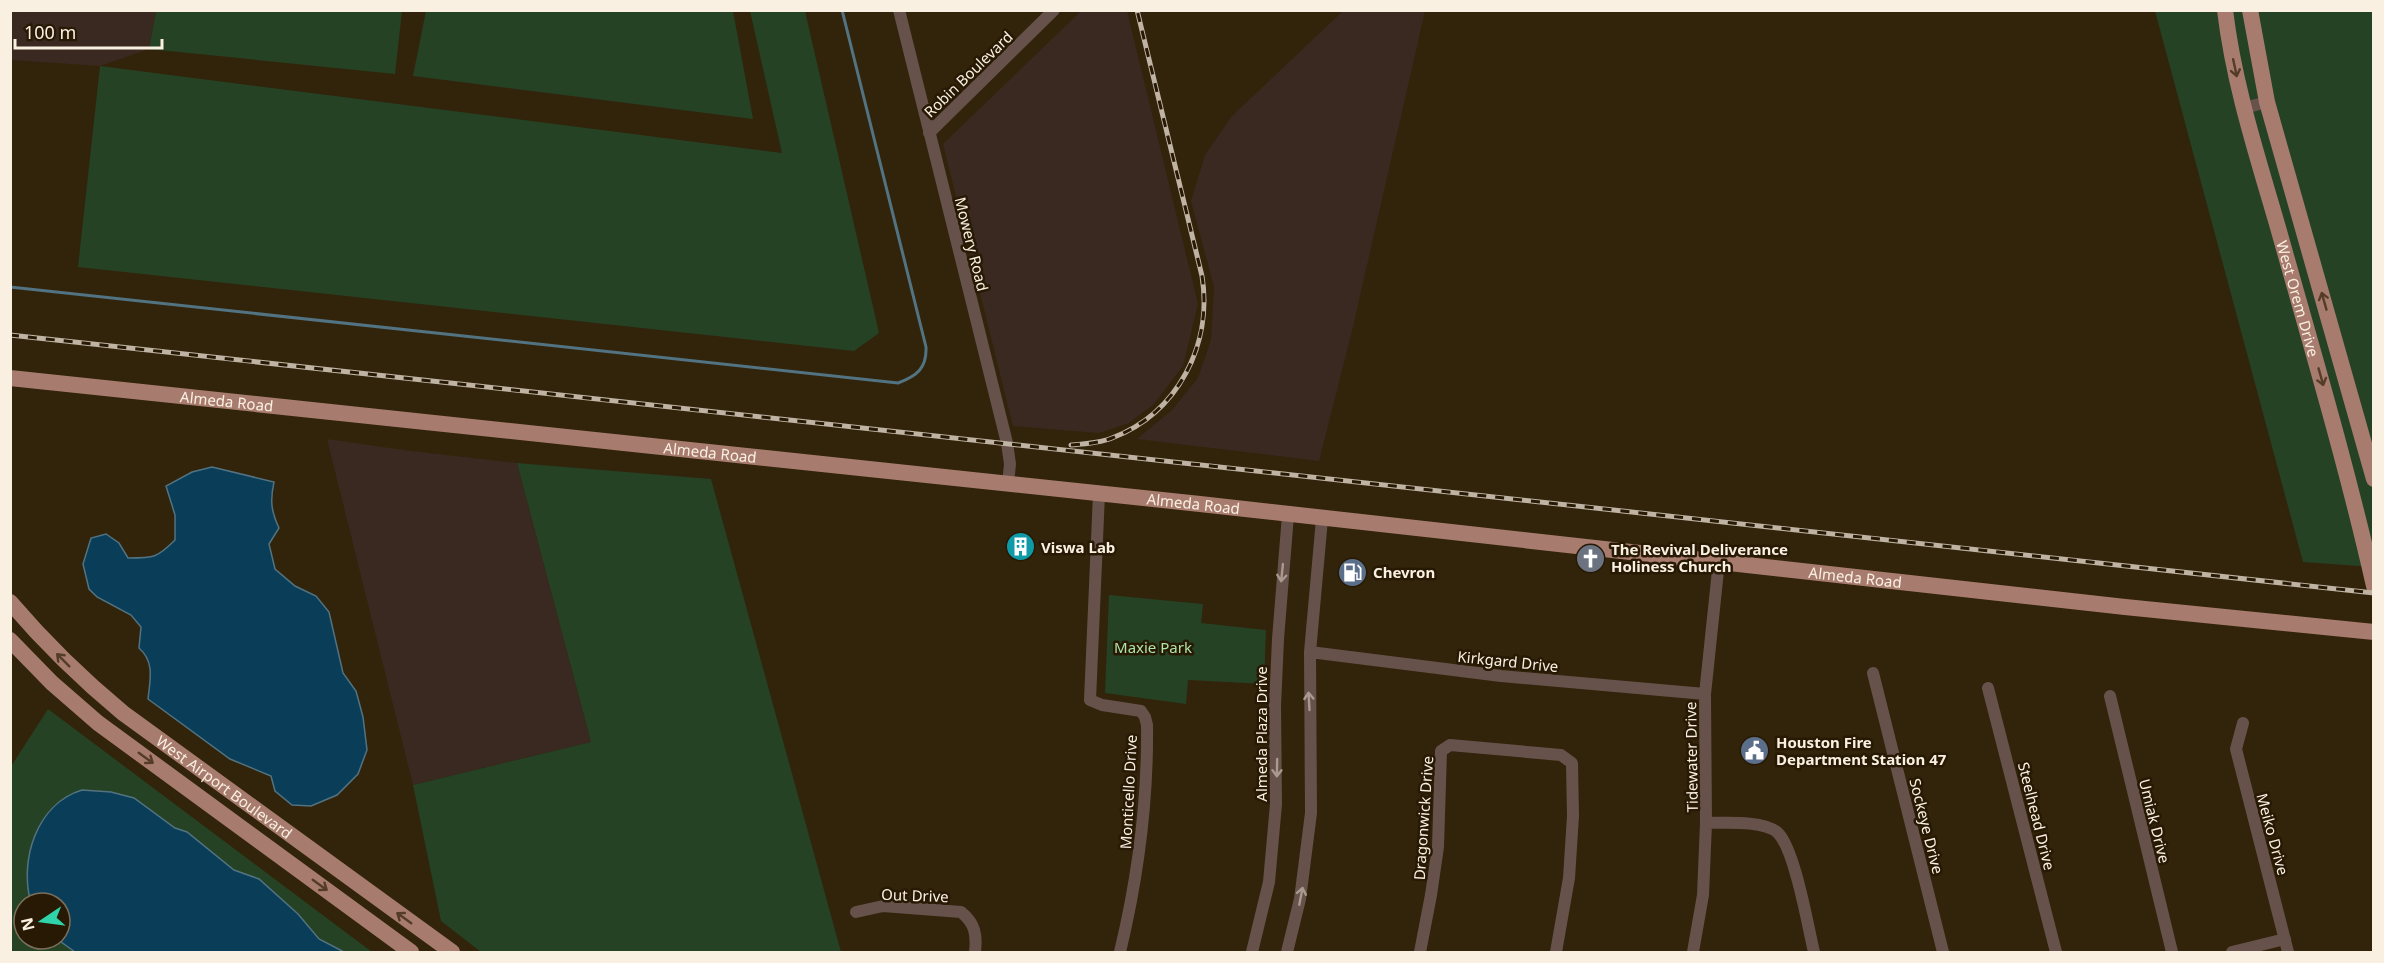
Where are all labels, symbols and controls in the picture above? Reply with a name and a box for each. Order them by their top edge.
scale bar [15,12,162,50]
text: 100 m [24,20,76,44]
street label: Robin Boulevard [919,27,1017,121]
one-way arrow [2230,58,2241,77]
street label: Mowery Road [951,195,993,293]
street label: West Orem Drive [2272,238,2324,359]
one-way arrow [2318,292,2329,311]
one-way arrow [2315,368,2327,387]
street label: Almeda Road [179,386,274,416]
street label: Almeda Road [662,437,758,467]
street label: Almeda Road [1146,488,1241,518]
building icon: Viswa Lab [1004,531,1036,563]
place label: Viswa Lab [1041,537,1115,557]
place label: The Revival Deliverance Holiness Church [1611,539,1788,576]
church icon: The Revival Deliverance Holiness Church [1574,542,1606,574]
fuel station icon: Chevron [1336,556,1368,588]
one-way arrow [1276,562,1287,582]
place label: Chevron [1373,562,1435,582]
street label: Almeda Road [1808,562,1903,592]
park label: Maxie Park [1114,637,1192,657]
street label: Kirkgard Drive [1457,646,1559,676]
one-way arrow [56,653,71,668]
street label: Almeda Plaza Drive [1251,666,1271,802]
one-way arrow [1304,692,1315,712]
street label: Tidewater Drive [1680,701,1702,813]
street label: West Airport Boulevard [152,731,296,843]
place label: Houston Fire Department Station 47 [1776,732,1947,769]
street label: Monticello Drive [1115,734,1141,850]
public building icon: Houston Fire Department Station 47 [1739,735,1771,767]
one-way arrow [137,751,153,764]
street label: Dragonwick Drive [1409,755,1437,881]
one-way arrow [1271,757,1283,777]
street label: Steelhead Drive [2014,760,2060,872]
street label: Sockeye Drive [1905,776,1949,876]
street label: Umiak Drive [2135,777,2175,865]
street label: Meiko Drive [2252,791,2294,877]
one-way arrow [311,879,327,892]
street label: Out Drive [881,884,949,906]
one-way arrow [1296,886,1307,906]
north arrow [12,891,72,951]
one-way arrow [397,912,413,924]
text: N [15,916,40,933]

